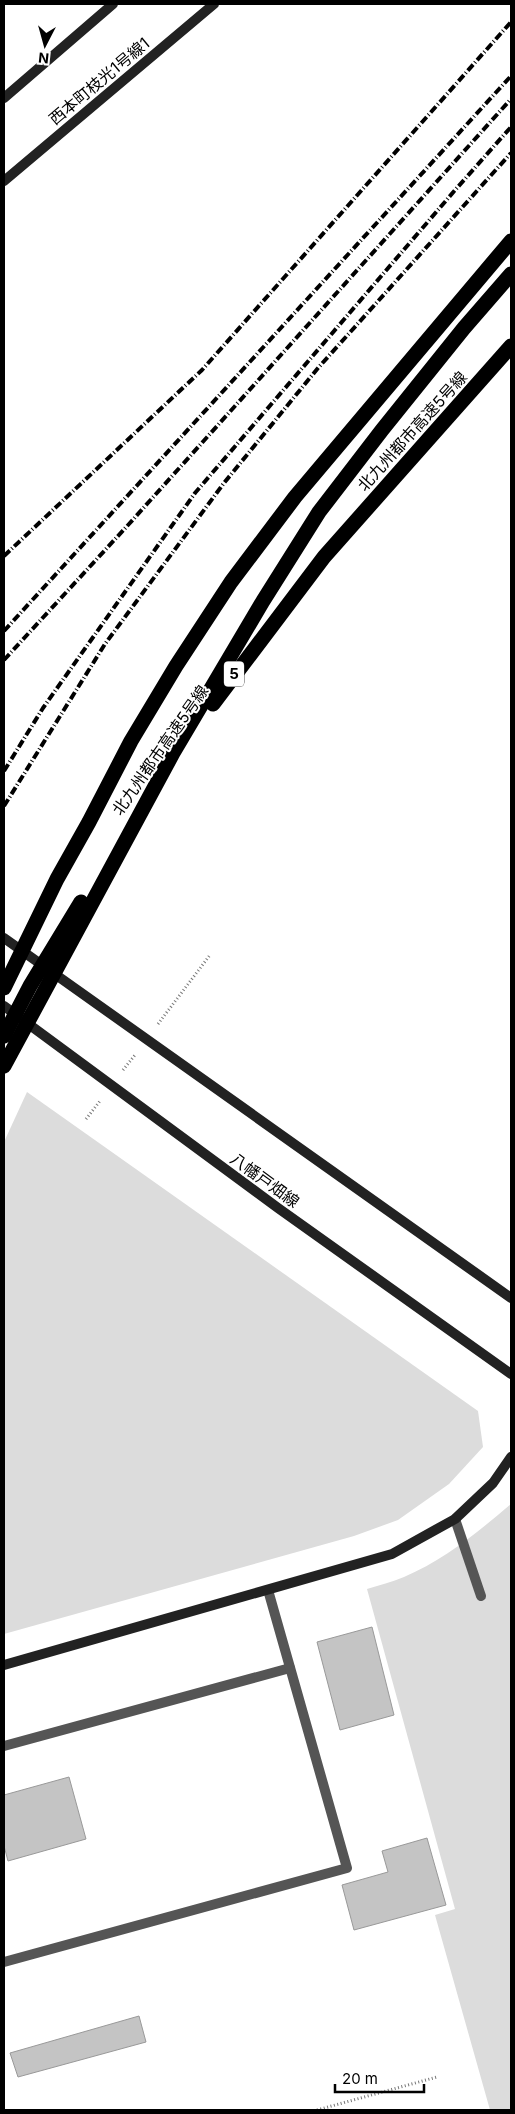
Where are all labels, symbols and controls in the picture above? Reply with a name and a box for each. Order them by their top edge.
north arrow [20,20,70,70]
street label: 西本町枝光1号線1 [45,33,153,129]
text: N [37,49,50,67]
street label: 北九州都市高速5号線 [353,367,471,495]
road number: 5 [224,662,244,686]
street label: 北九州都市高速5号線 [108,681,212,819]
street label: 八幡戸畑線 [227,1148,303,1212]
scale bar [335,2062,424,2094]
text: 20 m [342,2069,378,2088]

